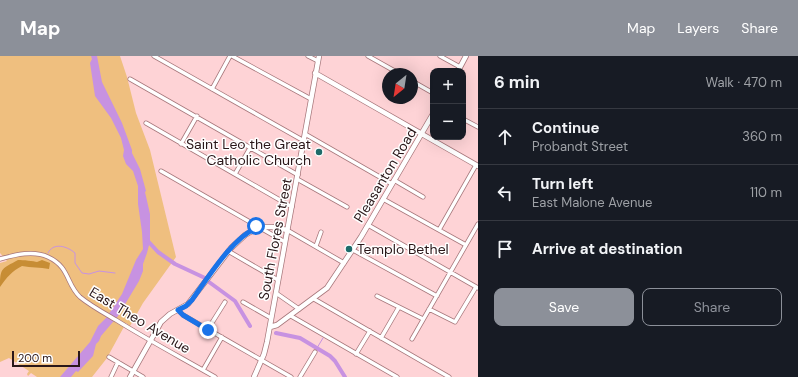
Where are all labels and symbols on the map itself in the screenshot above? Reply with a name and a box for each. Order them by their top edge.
north arrow [382,68,418,104]
street label: Pleasanton Road [350,124,420,226]
place label: Saint Leo the Great Catholic Church [186,135,311,169]
marker: Saint Leo the Great Catholic Church [314,147,324,157]
street label: South Flores Street [254,176,296,302]
route start [247,217,265,235]
place label: Templo Bethel [357,240,449,258]
marker: Templo Bethel [344,244,354,254]
street label: East Theo Avenue [86,283,194,357]
route end [199,321,217,339]
scale bar [12,349,80,368]

